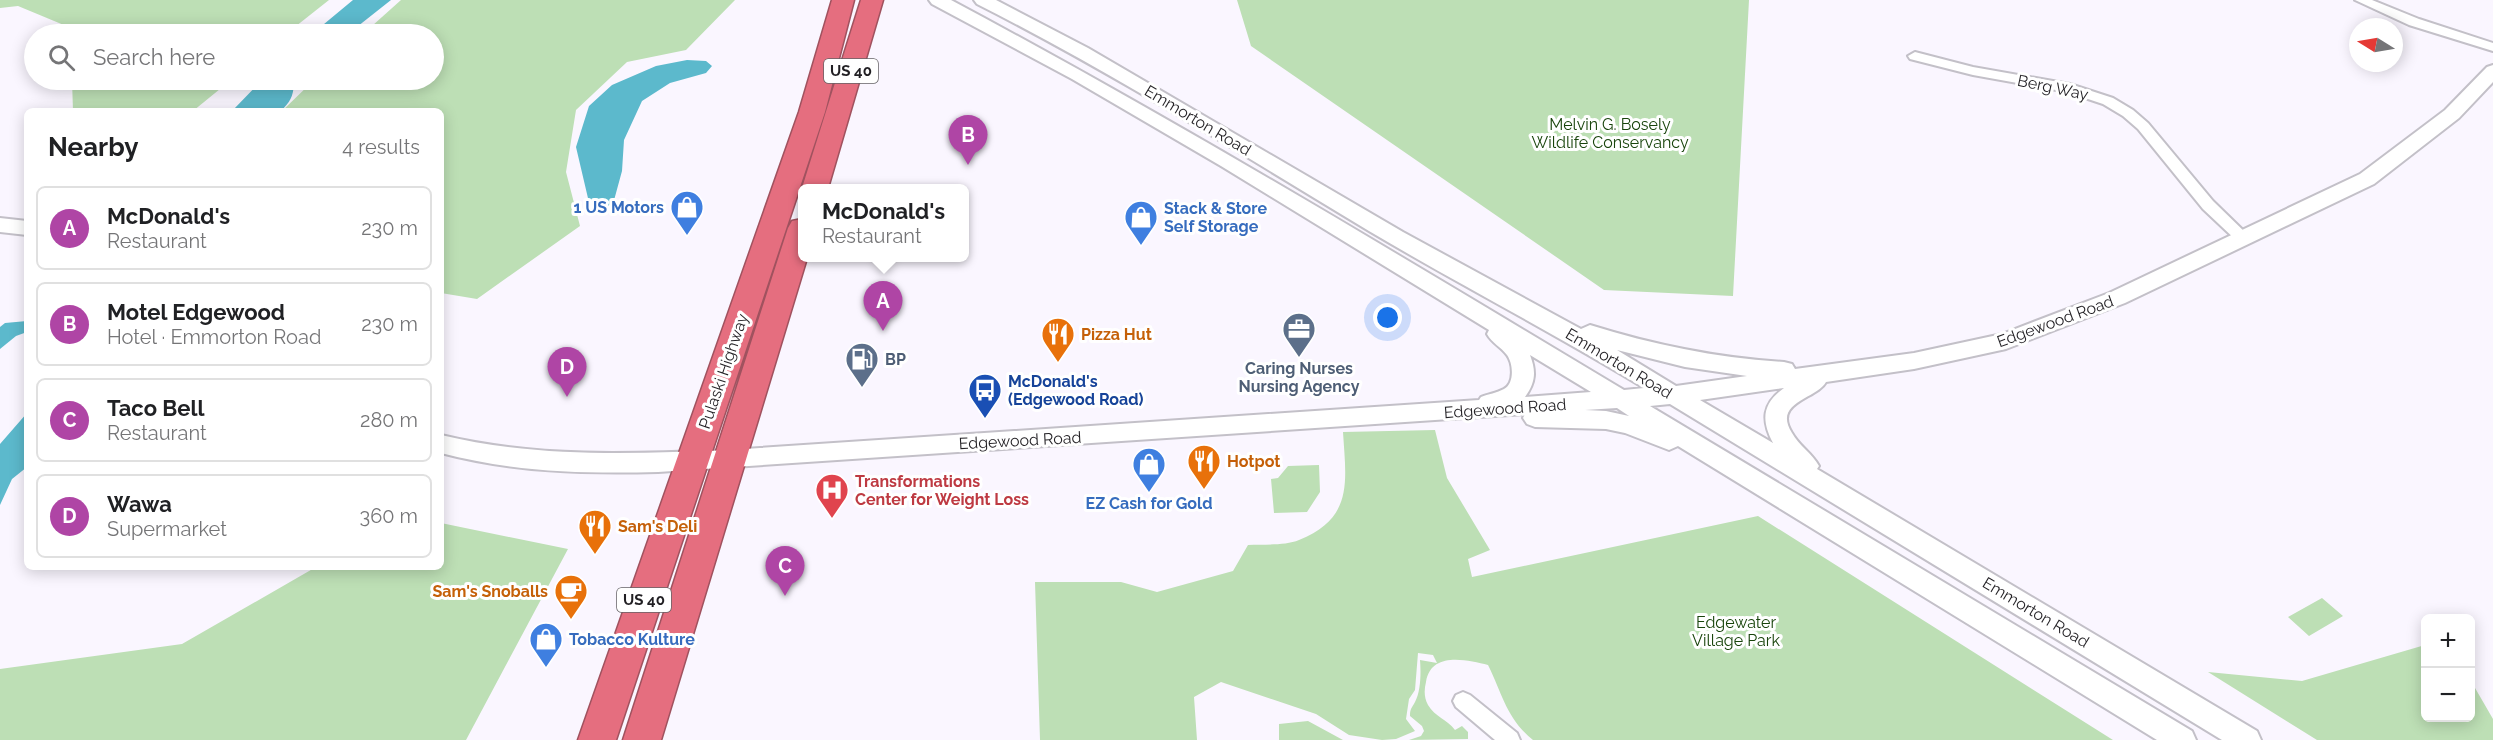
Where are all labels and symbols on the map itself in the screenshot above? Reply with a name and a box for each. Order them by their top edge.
north arrow [2349,18,2403,72]
road number: US 40 [824,59,878,83]
street label: Berg Way [2016,71,2090,104]
street label: Emmorton Road [1141,81,1254,160]
park label: Melvin G. Bosely Wildlife Conservancy [1531,115,1689,152]
pin: B [948,116,988,165]
shop icon: 1 US Motors [669,189,705,236]
place label: 1 US Motors [574,198,664,217]
shop icon: Stack & Store Self Storage [1123,199,1159,246]
place label: Stack & Store Self Storage [1164,199,1267,236]
pin: A [864,282,902,331]
street label: Edgewood Road [1994,292,2116,351]
your location [1373,303,1402,332]
street label: Pulaski Highway [695,311,752,431]
office icon: Caring Nurses Nursing Agency [1281,311,1317,358]
restaurant icon: Pizza Hut [1040,316,1076,363]
street label: Emmorton Road [1562,324,1675,403]
place label: Pizza Hut [1081,325,1152,344]
fuel station icon: BP [844,341,880,388]
pin: D [548,348,586,397]
place label: BP [885,350,906,369]
place label: Caring Nurses Nursing Agency [1239,359,1360,396]
bus stop icon: McDonald's (Edgewood Road) [967,372,1003,419]
place label: McDonald's (Edgewood Road) [1008,372,1143,409]
street label: Edgewood Road [1443,395,1567,422]
street label: Edgewood Road [958,428,1082,453]
restaurant icon: Hotpot [1186,443,1222,490]
shop icon: EZ Cash for Gold [1131,446,1167,493]
place label: Hotpot [1227,452,1280,471]
hospital icon: Transformations Center for Weight Loss [814,472,850,519]
place label: Transformations Center for Weight Loss [855,472,1029,509]
place label: EZ Cash for Gold [1086,494,1212,513]
restaurant icon: Sam's Deli [577,508,613,555]
place label: Sam's Deli [618,517,697,536]
pin: C [766,546,804,596]
cafe icon: Sam's Snoballs [553,573,589,620]
street label: Emmorton Road [1979,573,2092,652]
place label: Sam's Snoballs [432,582,548,601]
road number: US 40 [617,588,671,612]
park label: Edgewater Village Park [1692,613,1780,650]
shop icon: Tobacco Kulture [528,621,564,668]
place label: Tobacco Kulture [569,630,695,649]

